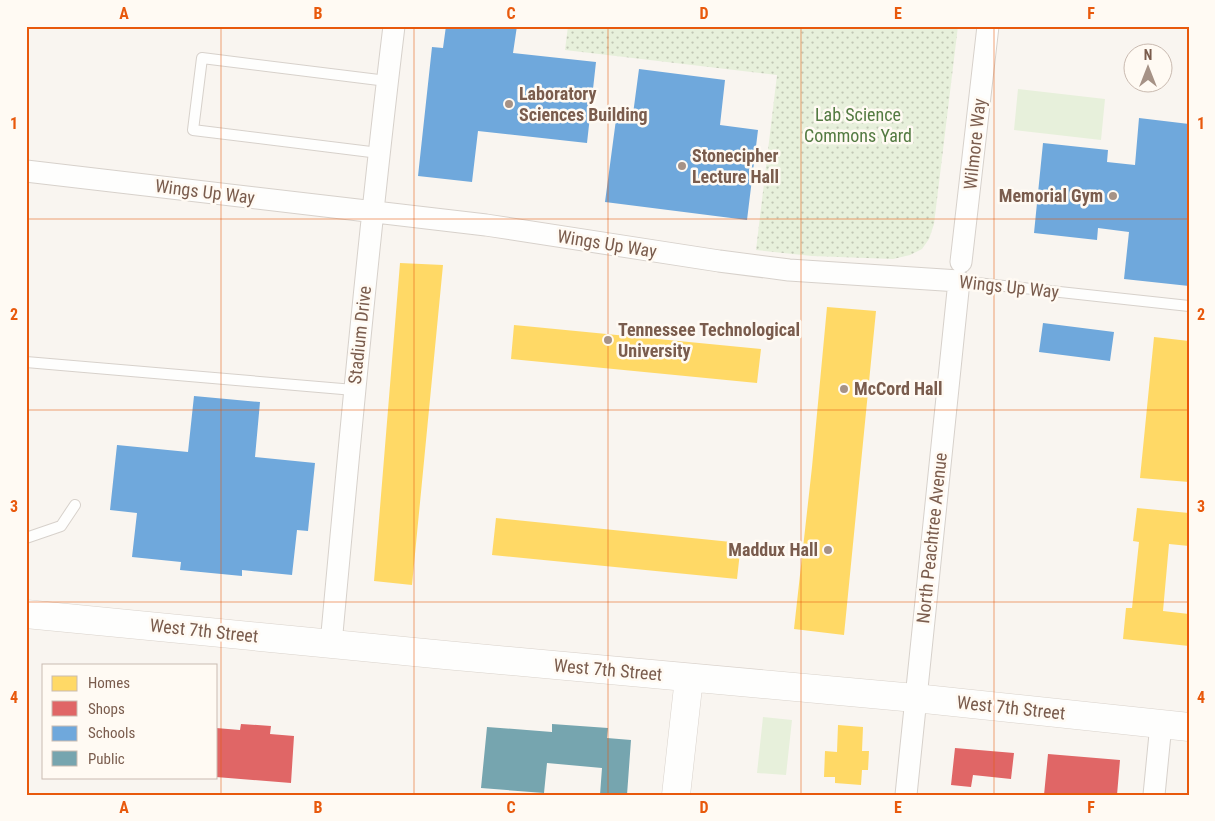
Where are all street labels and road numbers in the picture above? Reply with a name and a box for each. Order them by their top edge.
street label: Wilmore Way [959,97,990,191]
street label: Wings Up Way [154,175,257,208]
street label: Wings Up Way [556,225,659,262]
street label: Wings Up Way [958,271,1061,302]
street label: Stadium Drive [344,285,375,385]
street label: North Peachtree Avenue [912,451,951,624]
street label: West 7th Street [149,614,259,647]
street label: West 7th Street [553,654,663,685]
street label: West 7th Street [956,691,1066,724]

